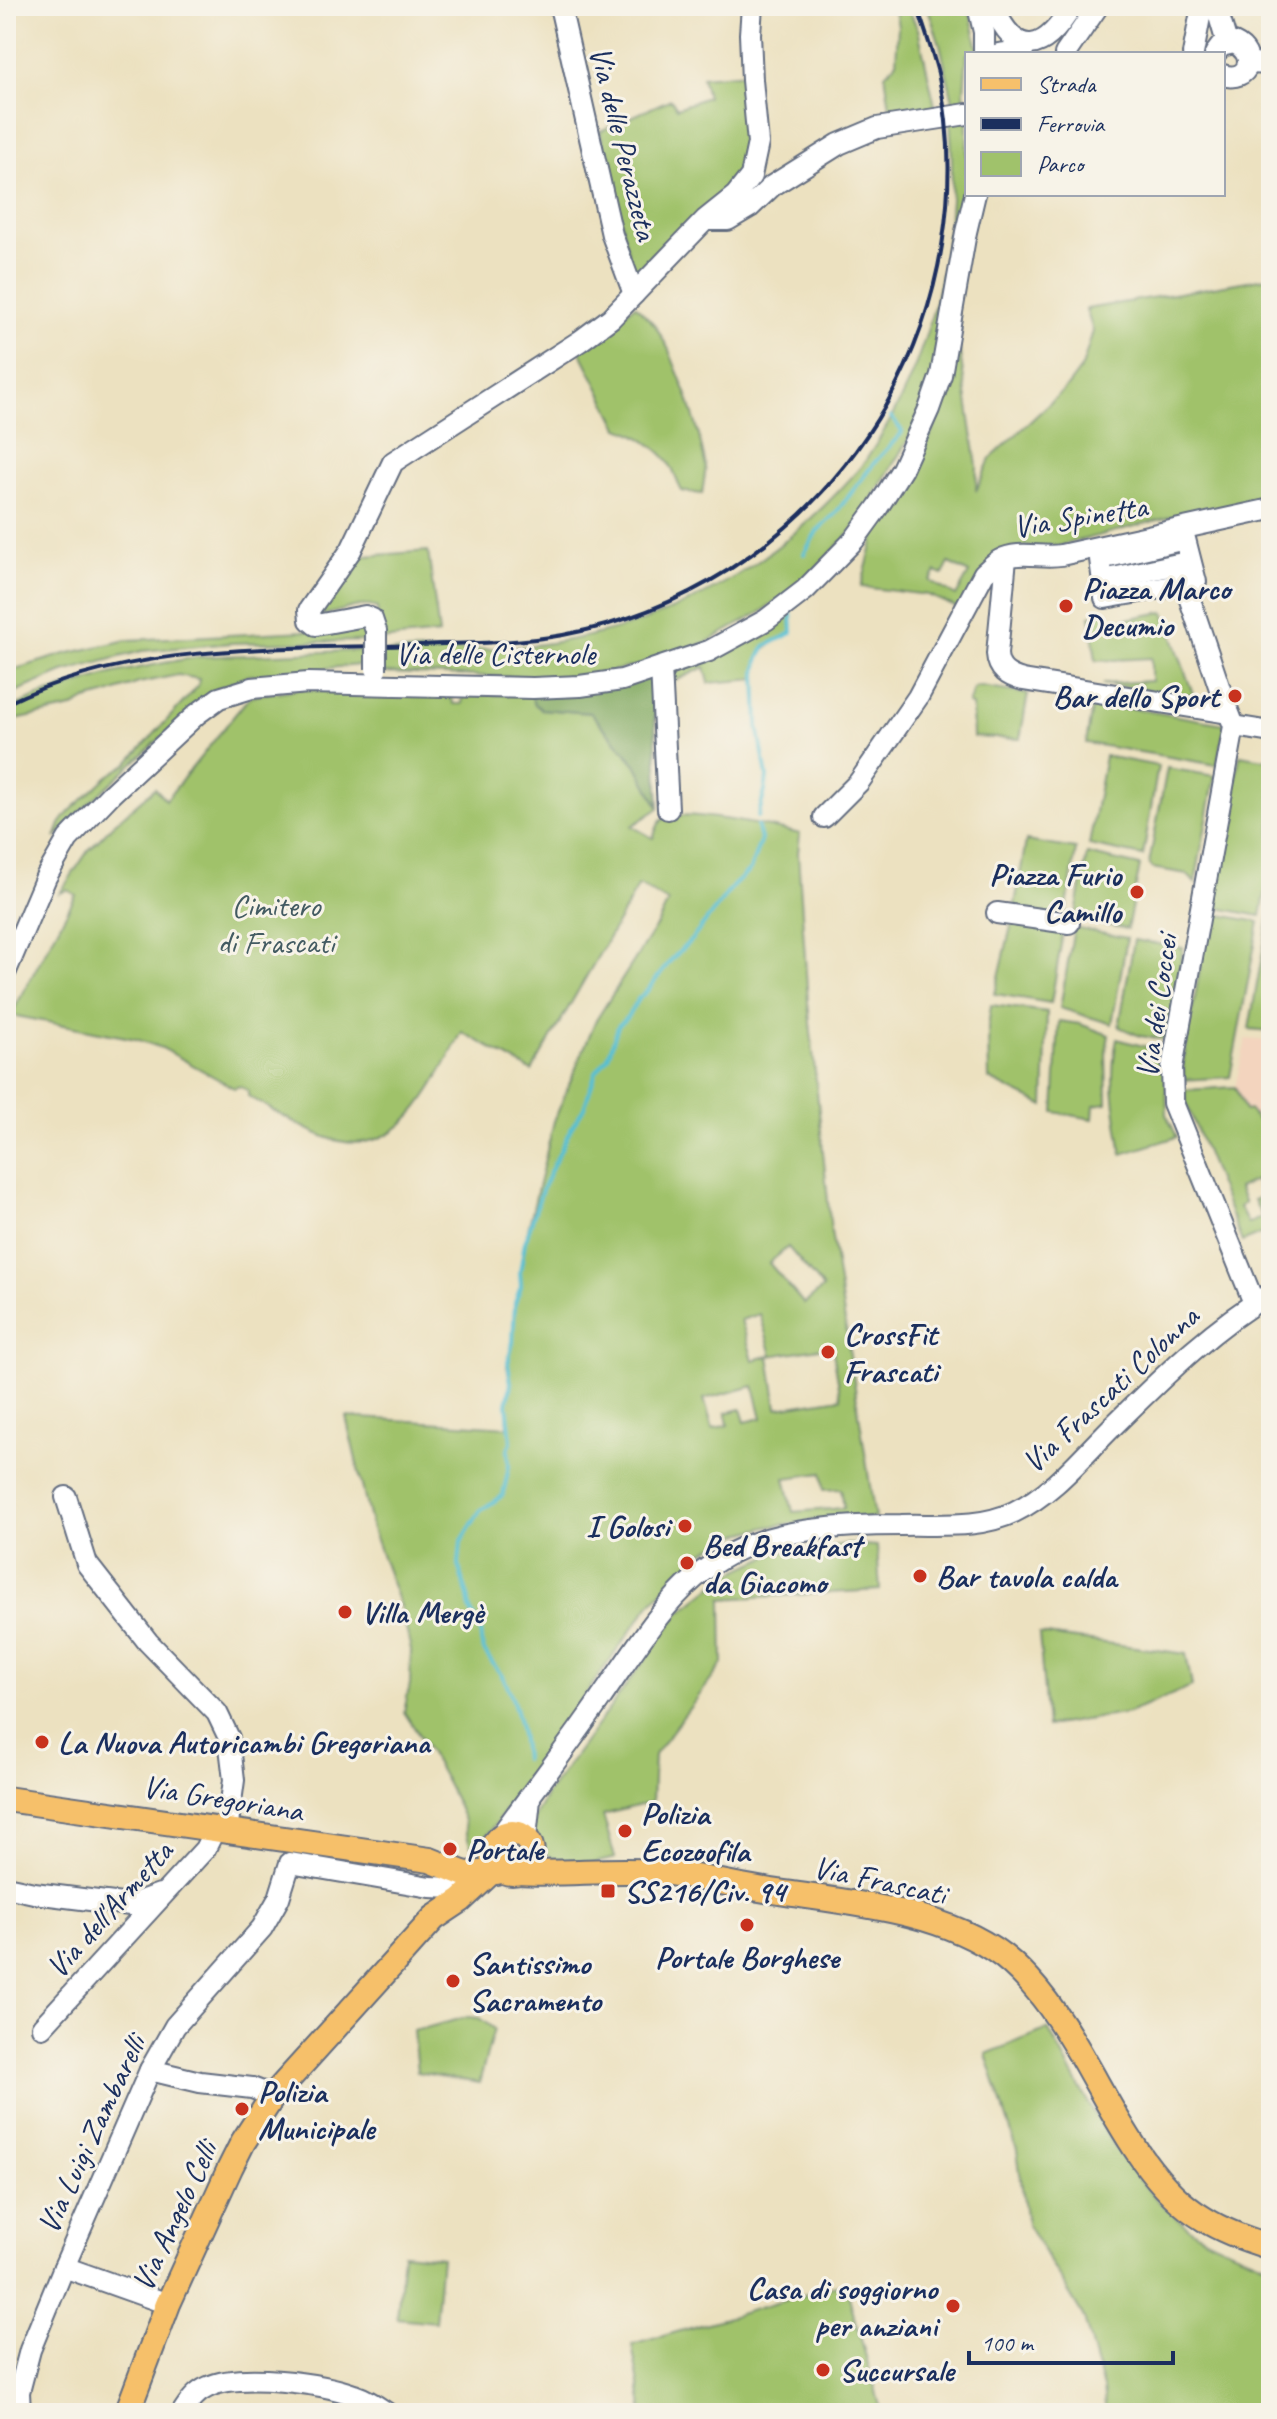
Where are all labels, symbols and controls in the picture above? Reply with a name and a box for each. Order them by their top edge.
street label: Via delle Perazzeta [580,42,668,246]
legend [965,52,1225,196]
text: Strada [1037,69,1097,99]
text: Ferrovia [1037,109,1106,139]
text: Parco [1037,149,1086,179]
street label: Via Spinetta [1010,485,1152,547]
place label: Piazza Marco Decumio [1082,568,1234,646]
marker: Piazza Marco Decumio [1057,597,1075,615]
street label: Via delle Cisternole [395,633,598,674]
place label: Bar dello Sport [1053,676,1222,717]
marker: Bar dello Sport [1226,687,1244,705]
place label: Piazza Furio Camillo [989,854,1123,932]
marker: Piazza Furio Camillo [1128,883,1146,901]
park label: Cimitero di Frascati [217,885,339,963]
street label: Via dei Coccei [1126,928,1187,1081]
street label: Via Frascati Colonna [1013,1295,1209,1482]
place label: CrossFit Frascati [844,1314,942,1392]
marker: CrossFit Frascati [819,1343,837,1361]
place label: I Golosi [586,1506,674,1547]
marker: I Golosi [676,1517,694,1535]
place label: Bed Breakfast da Giacomo [703,1525,865,1603]
marker: Bed Breakfast da Giacomo [678,1554,696,1572]
place label: Bar tavola calda [936,1556,1119,1597]
marker: Bar tavola calda [911,1567,929,1585]
place label: Villa Mergè [361,1592,486,1633]
marker: Villa Mergè [336,1603,354,1621]
place label: La Nuova Autoricambi Gregoriana [58,1722,432,1763]
marker: La Nuova Autoricambi Gregoriana [33,1733,51,1751]
street label: Via Gregoriana [140,1766,308,1832]
place label: Polizia Ecozoofila [641,1793,752,1871]
marker: Polizia Ecozoofila [616,1822,634,1840]
place label: Portale [466,1829,546,1870]
street label: Via dell'Armetta [37,1830,183,1987]
marker: Portale [441,1840,459,1858]
street label: Via Frascati [810,1846,954,1915]
place label: SS216/Civ. 94 [624,1871,789,1912]
marker: SS216/Civ. 94 [599,1882,617,1900]
marker: Portale Borghese [738,1916,756,1934]
place label: Portale Borghese [655,1937,841,1978]
place label: Santissimo Sacramento [469,1943,603,2021]
marker: Santissimo Sacramento [444,1972,462,1990]
street label: Via Luigi Zambarelli [28,2025,157,2240]
place label: Polizia Municipale [258,2071,377,2149]
marker: Polizia Municipale [233,2100,251,2118]
street label: Via Angelo Celli [122,2131,229,2298]
place label: Casa di soggiorno per anziani [747,2268,941,2346]
marker: Casa di soggiorno per anziani [944,2297,962,2315]
scale bar [969,2315,1173,2365]
text: 100 m [981,2328,1035,2358]
place label: Succursale [839,2350,957,2391]
marker: Succursale [814,2361,832,2379]

